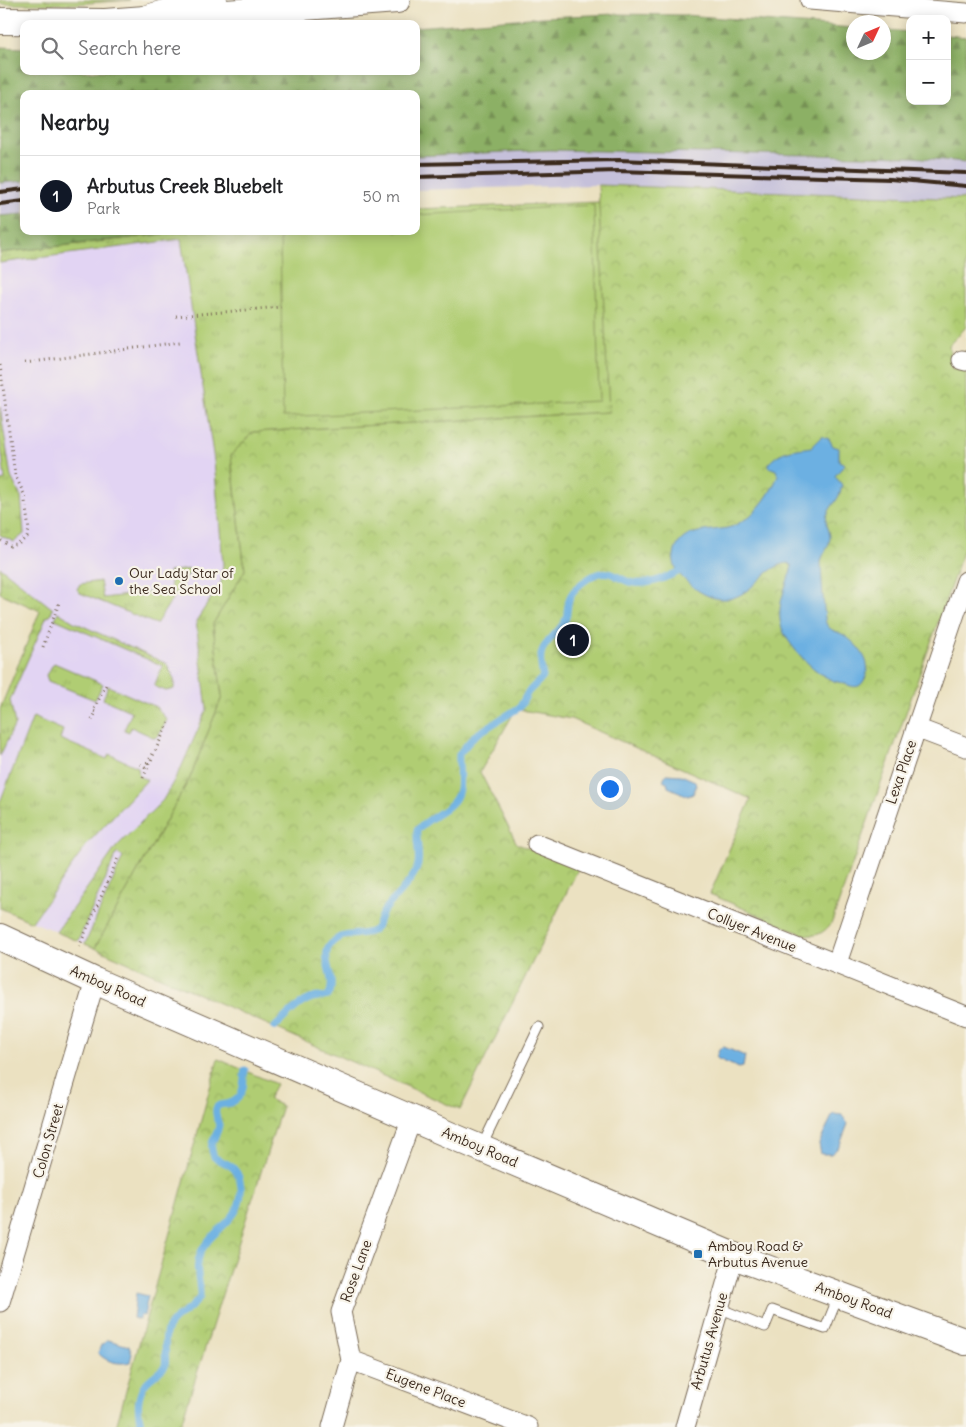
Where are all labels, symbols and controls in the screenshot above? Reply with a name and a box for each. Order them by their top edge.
north arrow [846,15,891,60]
map controls [906,15,951,105]
button: + [906,15,951,60]
search box [20,20,420,75]
icon: search [38,34,66,62]
text: Search here [78,36,181,60]
button: − [906,60,951,105]
text: Nearby [40,109,110,136]
text: Arbutus Creek Bluebelt [87,174,283,198]
text: 1 [53,186,59,206]
text: 50 m [362,186,400,206]
text: Park [87,198,120,218]
place label: Our Lady Star of the Sea School [129,564,234,598]
marker: Our Lady Star of the Sea School [113,575,125,587]
pin: 1 [557,621,589,659]
street label: Lexa Place [882,738,920,806]
your location [597,776,623,802]
street label: Collyer Avenue [705,904,799,956]
street label: Amboy Road [67,961,149,1011]
street label: Colon Street [29,1101,67,1180]
street label: Amboy Road [439,1123,521,1171]
street label: Rose Lane [336,1237,376,1305]
place label: Amboy Road & Arbutus Avenue [708,1237,808,1271]
marker: Amboy Road & Arbutus Avenue [692,1248,704,1260]
street label: Amboy Road [813,1278,895,1322]
street label: Arbutus Avenue [687,1290,731,1392]
street label: Eugene Place [383,1364,469,1412]

